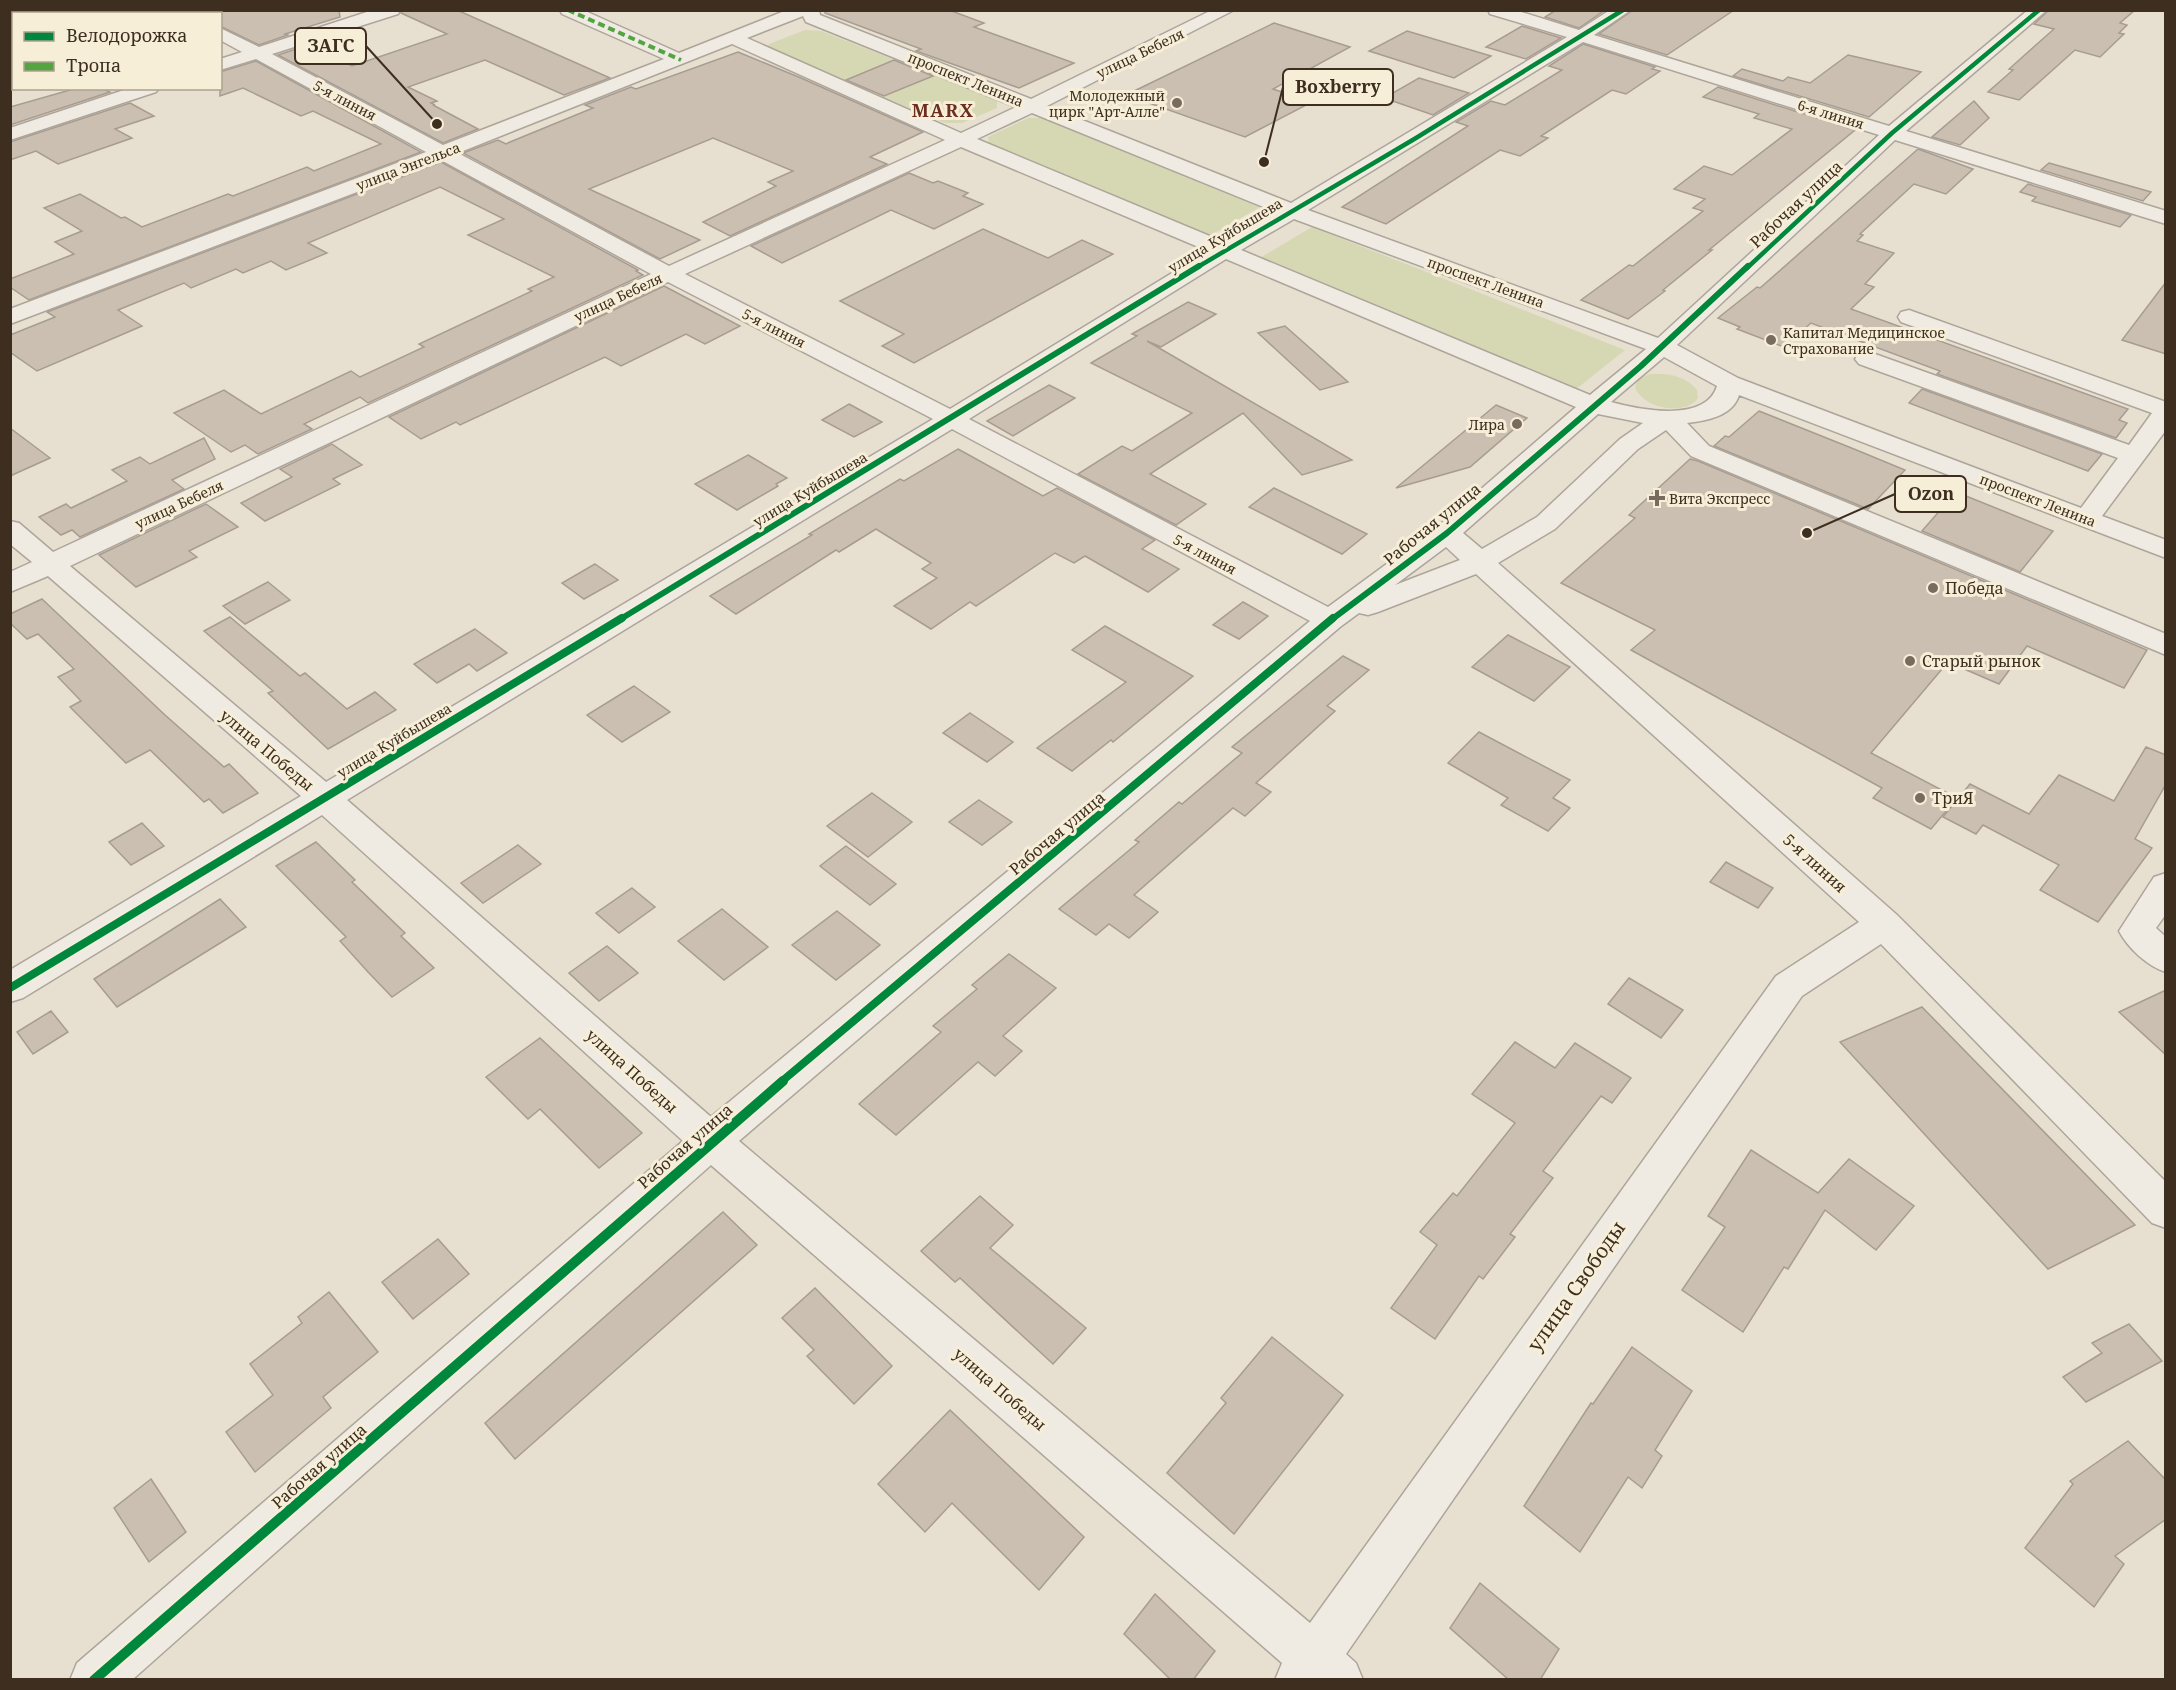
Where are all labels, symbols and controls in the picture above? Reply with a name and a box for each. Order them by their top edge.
legend [12,12,222,90]
text: Велодорожка [66,23,188,47]
street label: улица Бебеля [1093,24,1187,82]
callout: ЗАГС [295,28,366,64]
text: ЗАГС [307,33,355,57]
street label: проспект Ленина [905,47,1027,111]
text: Тропа [66,53,121,77]
callout: Boxberry [1283,69,1393,105]
text: Boxberry [1295,74,1382,98]
street label: 5-я линия [310,75,380,125]
place label: Молодежный цирк "Арт-Алле" [1049,86,1165,121]
street label: 6-я линия [1795,95,1867,133]
marker: Молодежный цирк "Арт-Алле" [1170,96,1184,110]
district label: MARX [912,98,974,122]
street label: улица Энгельса [353,137,463,195]
street label: Рабочая улица [1745,155,1847,253]
street label: улица Куйбышева [1164,193,1286,277]
street label: проспект Ленина [1425,252,1547,312]
street label: улица Бебеля [571,268,665,326]
street label: 5-я линия [739,304,809,352]
place label: Капитал Медицинское Страхование [1783,323,1945,358]
marker: Капитал Медицинское Страхование [1764,333,1778,347]
place label: Лира [1468,415,1505,434]
marker: Лира [1510,417,1524,431]
street label: улица Куйбышева [749,447,871,531]
street label: проспект Ленина [1977,469,2099,531]
street label: улица Бебеля [132,475,226,533]
callout: Ozon [1895,476,1966,512]
street label: Рабочая улица [1379,478,1485,570]
text: Ozon [1908,481,1954,505]
place label: Вита Экспресс [1669,489,1770,508]
marker: Вита Экспресс [1650,491,1664,505]
street label: 5-я линия [1170,529,1240,579]
place label: Победа [1945,577,2004,599]
marker: Победа [1926,581,1940,595]
place label: Старый рынок [1922,650,2041,672]
marker: Старый рынок [1903,654,1917,668]
street label: улица Куйбышева [333,698,455,782]
street label: улица Победы [215,704,319,796]
street label: Рабочая улица [1004,786,1110,880]
place label: ТриЯ [1932,787,1973,809]
marker: ТриЯ [1913,791,1927,805]
street label: 5-я линия [1778,829,1852,897]
street label: улица Победы [581,1024,683,1118]
street label: Рабочая улица [633,1099,737,1193]
street label: улица Свободы [1521,1215,1631,1357]
street label: улица Победы [949,1343,1051,1435]
street label: Рабочая улица [267,1419,371,1513]

